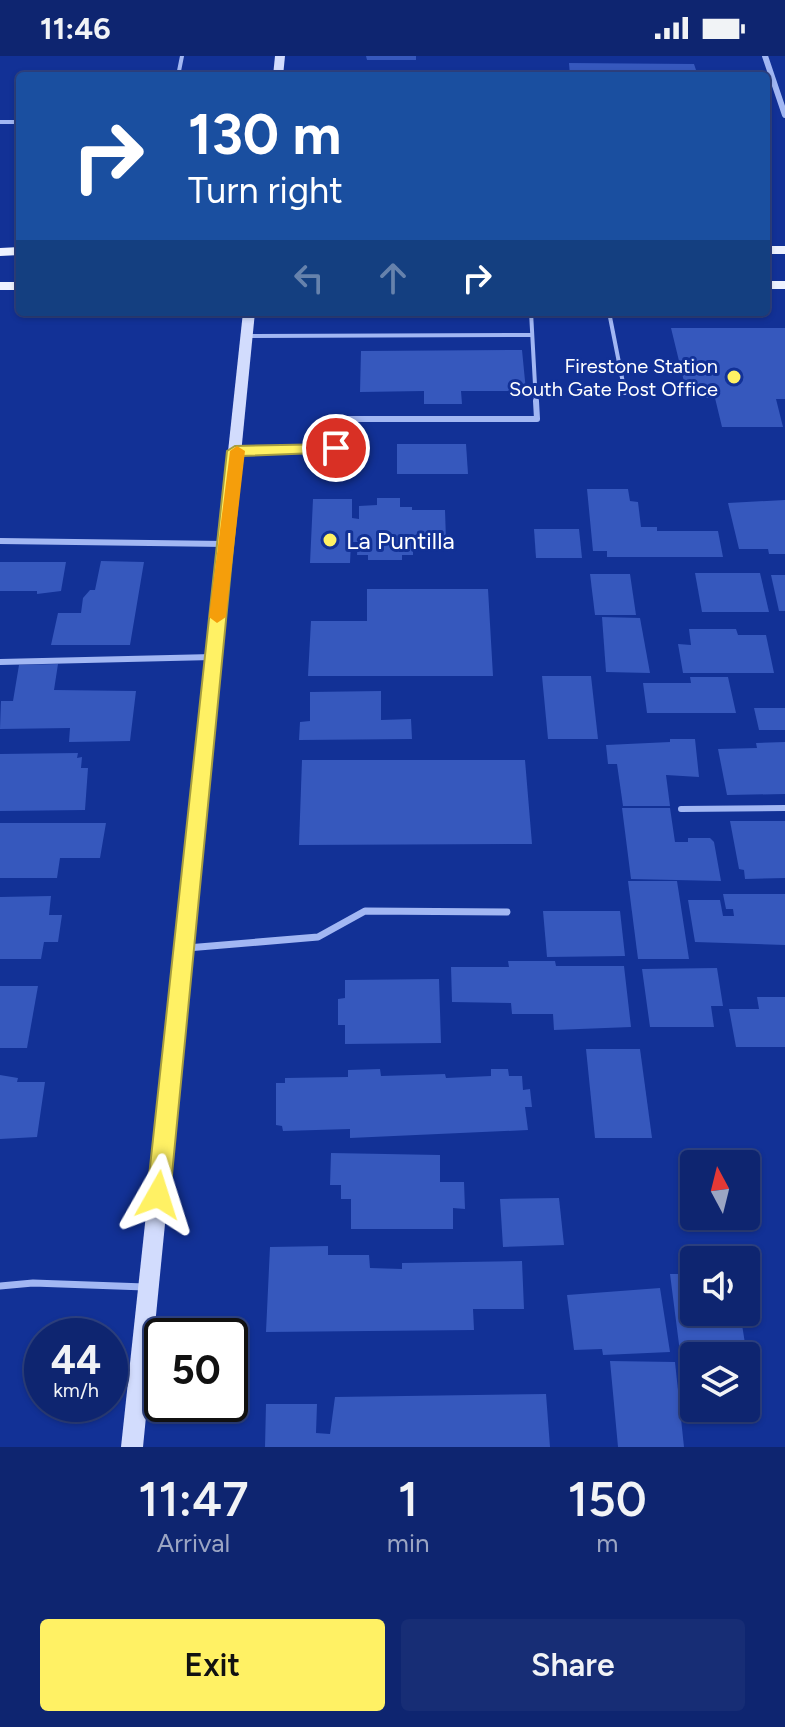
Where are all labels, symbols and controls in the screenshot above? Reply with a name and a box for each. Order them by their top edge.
text: 11:46 [40,10,111,47]
text: 130 m [188,101,341,168]
icon: right [56,104,160,208]
text: Turn right [188,169,343,212]
icon: left [287,256,331,300]
icon: ahead [371,256,415,300]
icon: right [455,256,499,300]
place label: Firestone Station South Gate Post Office [509,354,718,401]
marker: Firestone Station South Gate Post Office [725,368,743,386]
pin [302,414,370,482]
icon: arrive [314,426,358,470]
place label: La Puntilla [346,526,455,555]
marker: La Puntilla [321,531,339,549]
north arrow [680,1150,760,1230]
map controls [680,1150,760,1422]
position arrow [116,1153,200,1237]
button: sound [680,1246,760,1326]
speed limit sign: 50 [144,1318,248,1422]
text: 44 [51,1336,101,1384]
button: layers [680,1342,760,1422]
text: km/h [53,1378,99,1402]
text: 11:47 [138,1470,249,1528]
text: 1 [398,1470,418,1528]
text: 150 [568,1470,647,1528]
text: Arrival [157,1527,230,1559]
text: min [387,1527,430,1559]
text: m [596,1527,618,1559]
button: Exit [40,1619,385,1711]
button: Share [401,1619,745,1711]

